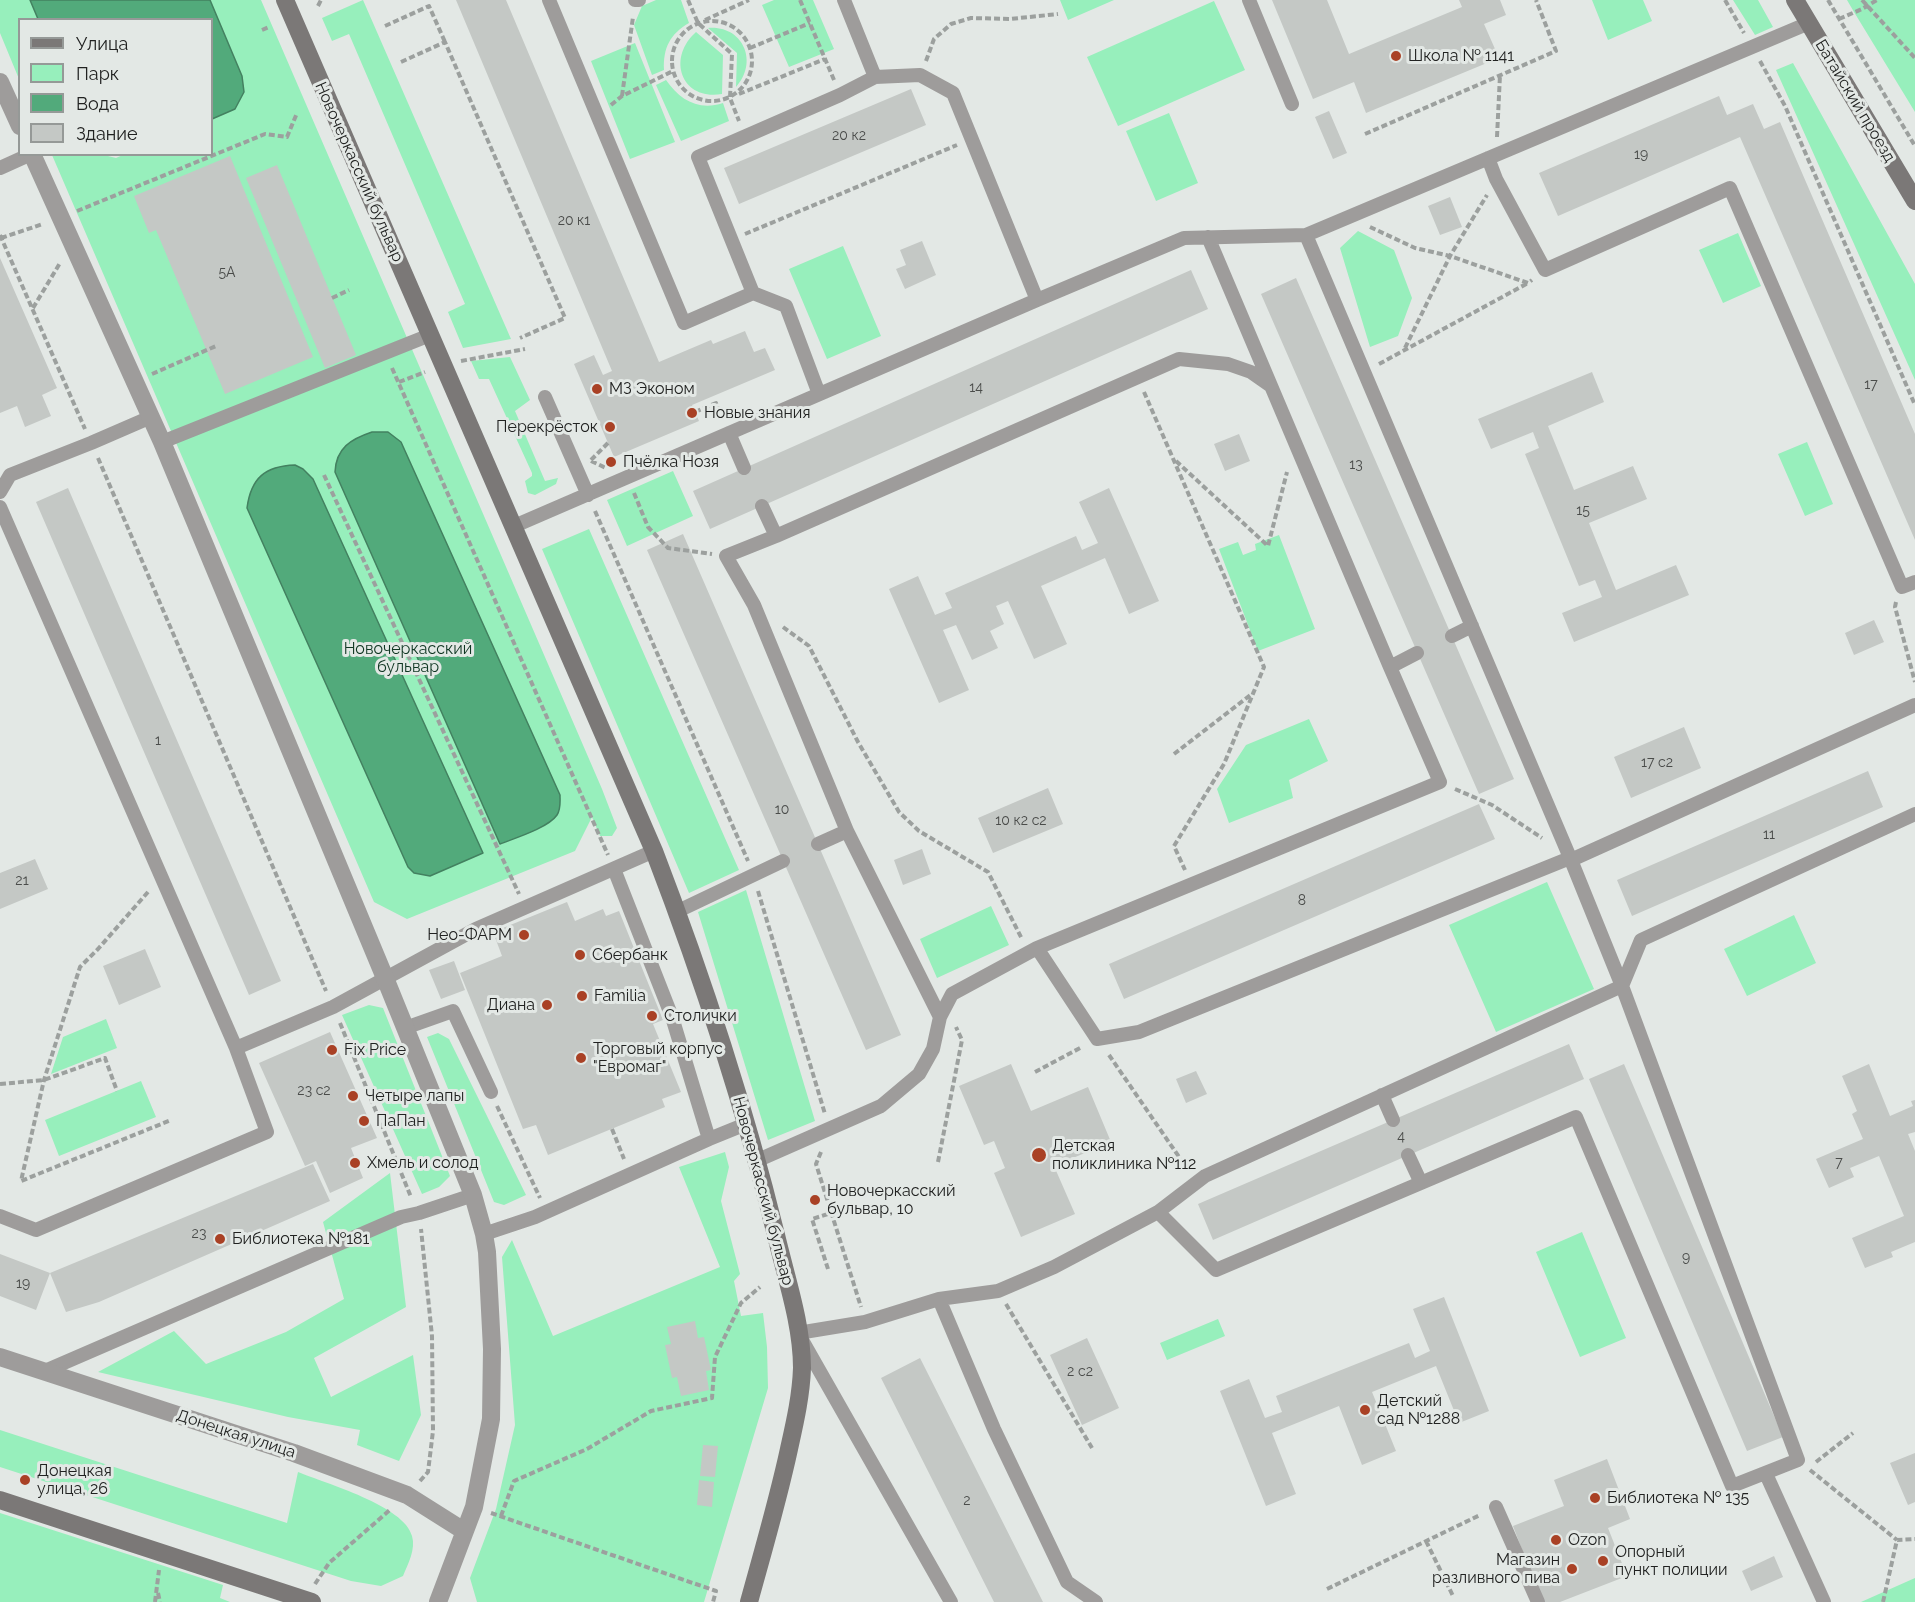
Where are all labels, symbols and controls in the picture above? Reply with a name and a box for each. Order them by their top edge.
legend [18,18,213,156]
text: Улица [76,33,128,54]
street label: Батайский проезд [1811,36,1899,166]
place label: Школа № 1141 [1408,46,1514,66]
marker: Школа № 1141 [1389,49,1403,63]
text: Парк [76,63,119,84]
street label: Новочеркасский бульвар [311,79,407,265]
text: Вода [76,93,119,114]
text: Здание [76,123,138,144]
house number: 20 к2 [832,128,866,144]
house number: 19 [1634,147,1648,163]
house number: 20 к1 [558,213,590,229]
house number: 5А [218,265,236,281]
house number: 17 [1864,377,1878,393]
place label: МЗ Эконом [609,379,695,399]
house number: 14 [969,380,983,396]
marker: МЗ Эконом [590,382,604,396]
place label: Новые знания [704,403,811,423]
marker: Новые знания [685,406,699,420]
place label: Перекрёсток [496,417,598,437]
marker: Перекрёсток [603,420,617,434]
place label: Пчёлка Нозя [623,452,719,472]
marker: Пчёлка Нозя [604,455,618,469]
house number: 13 [1349,457,1363,473]
house number: 15 [1576,503,1590,519]
park label: Новочеркасский бульвар [344,639,472,677]
house number: 1 [155,733,161,749]
house number: 17 с2 [1641,755,1673,771]
house number: 10 [775,802,789,818]
house number: 10 к2 с2 [995,813,1047,829]
house number: 11 [1763,827,1775,843]
house number: 21 [15,873,29,889]
house number: 8 [1298,893,1306,909]
place label: Нео-ФАРМ [427,925,512,945]
marker: Нео-ФАРМ [517,928,531,942]
place label: Сбербанк [592,945,668,965]
marker: Сбербанк [573,948,587,962]
place label: Familia [594,986,646,1006]
marker: Familia [575,989,589,1003]
place label: Диана [487,995,535,1015]
marker: Диана [540,998,554,1012]
place label: Столички [664,1006,737,1026]
marker: Столички [645,1009,659,1023]
place label: Торговый корпус "Евромаг" [593,1039,723,1077]
place label: Fix Price [344,1040,406,1060]
marker: Fix Price [325,1043,339,1057]
marker: Торговый корпус "Евромаг" [574,1051,588,1065]
house number: 23 с2 [297,1083,331,1099]
place label: Четыре лапы [365,1086,464,1106]
marker: Четыре лапы [346,1089,360,1103]
street label: Новочеркасский бульвар [729,1094,797,1288]
place label: ПаПан [376,1111,426,1131]
marker: ПаПан [357,1114,371,1128]
house number: 4 [1397,1129,1405,1145]
place label: Детская поликлиника №112 [1052,1136,1196,1174]
marker: Детская поликлиника №112 [1030,1146,1048,1164]
place label: Хмель и солод [367,1153,478,1173]
house number: 7 [1835,1155,1843,1171]
marker: Хмель и солод [348,1156,362,1170]
place label: Новочеркасский бульвар, 10 [827,1181,956,1219]
marker: Новочеркасский бульвар, 10 [808,1193,822,1207]
house number: 23 [192,1226,206,1242]
place label: Библиотека №181 [232,1229,369,1249]
marker: Библиотека №181 [213,1232,227,1246]
house number: 9 [1682,1250,1690,1266]
house number: 19 [16,1276,30,1292]
house number: 2 с2 [1067,1364,1093,1380]
place label: Детский сад №1288 [1377,1391,1460,1429]
marker: Детский сад №1288 [1358,1403,1372,1417]
street label: Донецкая улица [174,1406,298,1462]
place label: Донецкая улица, 26 [37,1461,112,1499]
marker: Донецкая улица, 26 [18,1473,32,1487]
place label: Библиотека № 135 [1607,1488,1749,1508]
marker: Библиотека № 135 [1588,1491,1602,1505]
house number: 2 [963,1493,971,1509]
place label: Ozon [1568,1530,1607,1550]
marker: Ozon [1549,1533,1563,1547]
place label: Опорный пункт полиции [1615,1542,1728,1580]
place label: Магазин разливного пива [1432,1550,1560,1588]
marker: Опорный пункт полиции [1596,1554,1610,1568]
marker: Магазин разливного пива [1565,1562,1579,1576]

